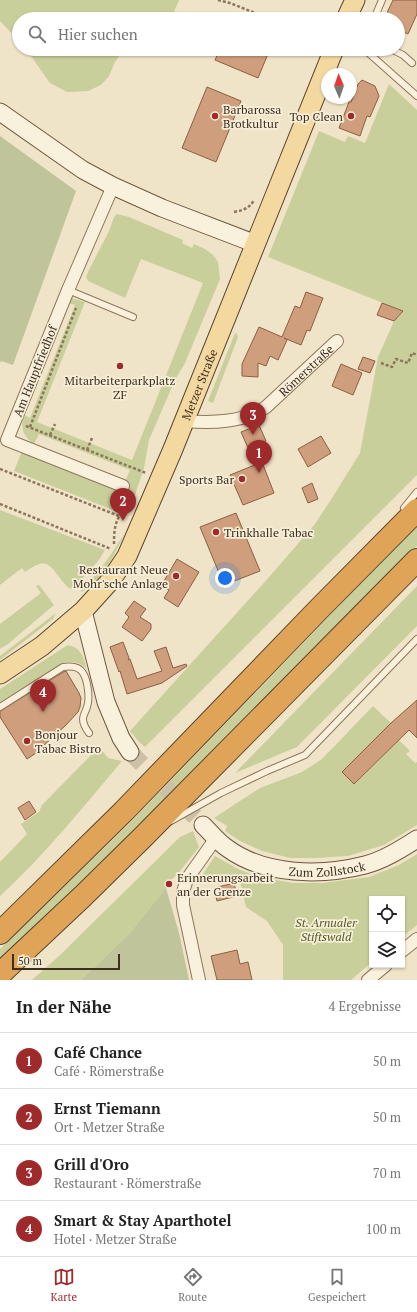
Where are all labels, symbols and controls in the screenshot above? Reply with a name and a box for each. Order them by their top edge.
search box [12,12,405,56]
icon: search [26,23,48,45]
text: Hier suchen [58,24,138,44]
north arrow [321,68,357,104]
place label: Barbarossa Brotkultur [223,102,281,131]
place label: Top Clean [289,109,343,124]
marker: Barbarossa Brotkultur [210,111,220,121]
marker: Top Clean [346,111,356,121]
street label: Am Hauptfriedhof [10,322,60,419]
street label: Römerstraße [275,341,336,399]
street label: Metzer Straße [178,347,220,422]
marker: Mitarbeiterparkplatz ZF [115,361,125,371]
place label: Mitarbeiterparkplatz ZF [65,373,176,402]
pin: 3 [240,402,266,435]
pin: 1 [246,440,272,473]
place label: Sports Bar [179,472,234,487]
marker: Sports Bar [237,474,247,484]
pin: 2 [110,488,136,521]
place label: Trinkhalle Tabac [224,525,314,540]
marker: Trinkhalle Tabac [211,527,221,537]
place label: Restaurant Neue Mohr'sche Anlage [73,562,168,591]
your location [215,568,235,588]
marker: Restaurant Neue Mohr'sche Anlage [171,571,181,581]
pin: 4 [30,679,56,712]
place label: Bonjour Tabac Bistro [35,727,101,756]
marker: Bonjour Tabac Bistro [22,736,32,746]
street label: Zum Zollstock [288,858,367,879]
place label: Erinnerungsarbeit an der Grenze [177,870,274,899]
marker: Erinnerungsarbeit an der Grenze [164,879,174,889]
map controls [369,896,405,968]
button: locate [369,896,405,932]
park label: St. Arnualer Stiftswald [295,915,358,944]
button: layers [369,932,405,968]
scale bar [12,952,120,971]
text: 50 m [18,954,42,968]
text: In der Nähe [16,995,111,1018]
text: 4 Ergebnisse [328,997,401,1015]
text: Café Chance [54,1042,142,1062]
text: 1 [25,1052,33,1070]
text: 50 m [373,1052,401,1070]
text: Café · Römerstraße [54,1062,164,1080]
text: Ernst Tiemann [54,1098,161,1118]
text: 2 [25,1108,33,1126]
text: 50 m [373,1108,401,1126]
text: Ort · Metzer Straße [54,1118,165,1136]
text: Grill d'Oro [54,1154,129,1174]
text: 3 [25,1164,33,1182]
text: 70 m [373,1164,401,1182]
text: Restaurant · Römerstraße [54,1174,201,1192]
text: Smart & Stay Aparthotel [54,1210,231,1230]
text: 4 [25,1220,33,1238]
text: 100 m [366,1220,401,1238]
text: Hotel · Metzer Straße [54,1230,177,1248]
tab: Karte [51,1266,77,1304]
tab: Route [178,1266,207,1304]
tab: Gespeichert [308,1266,366,1304]

